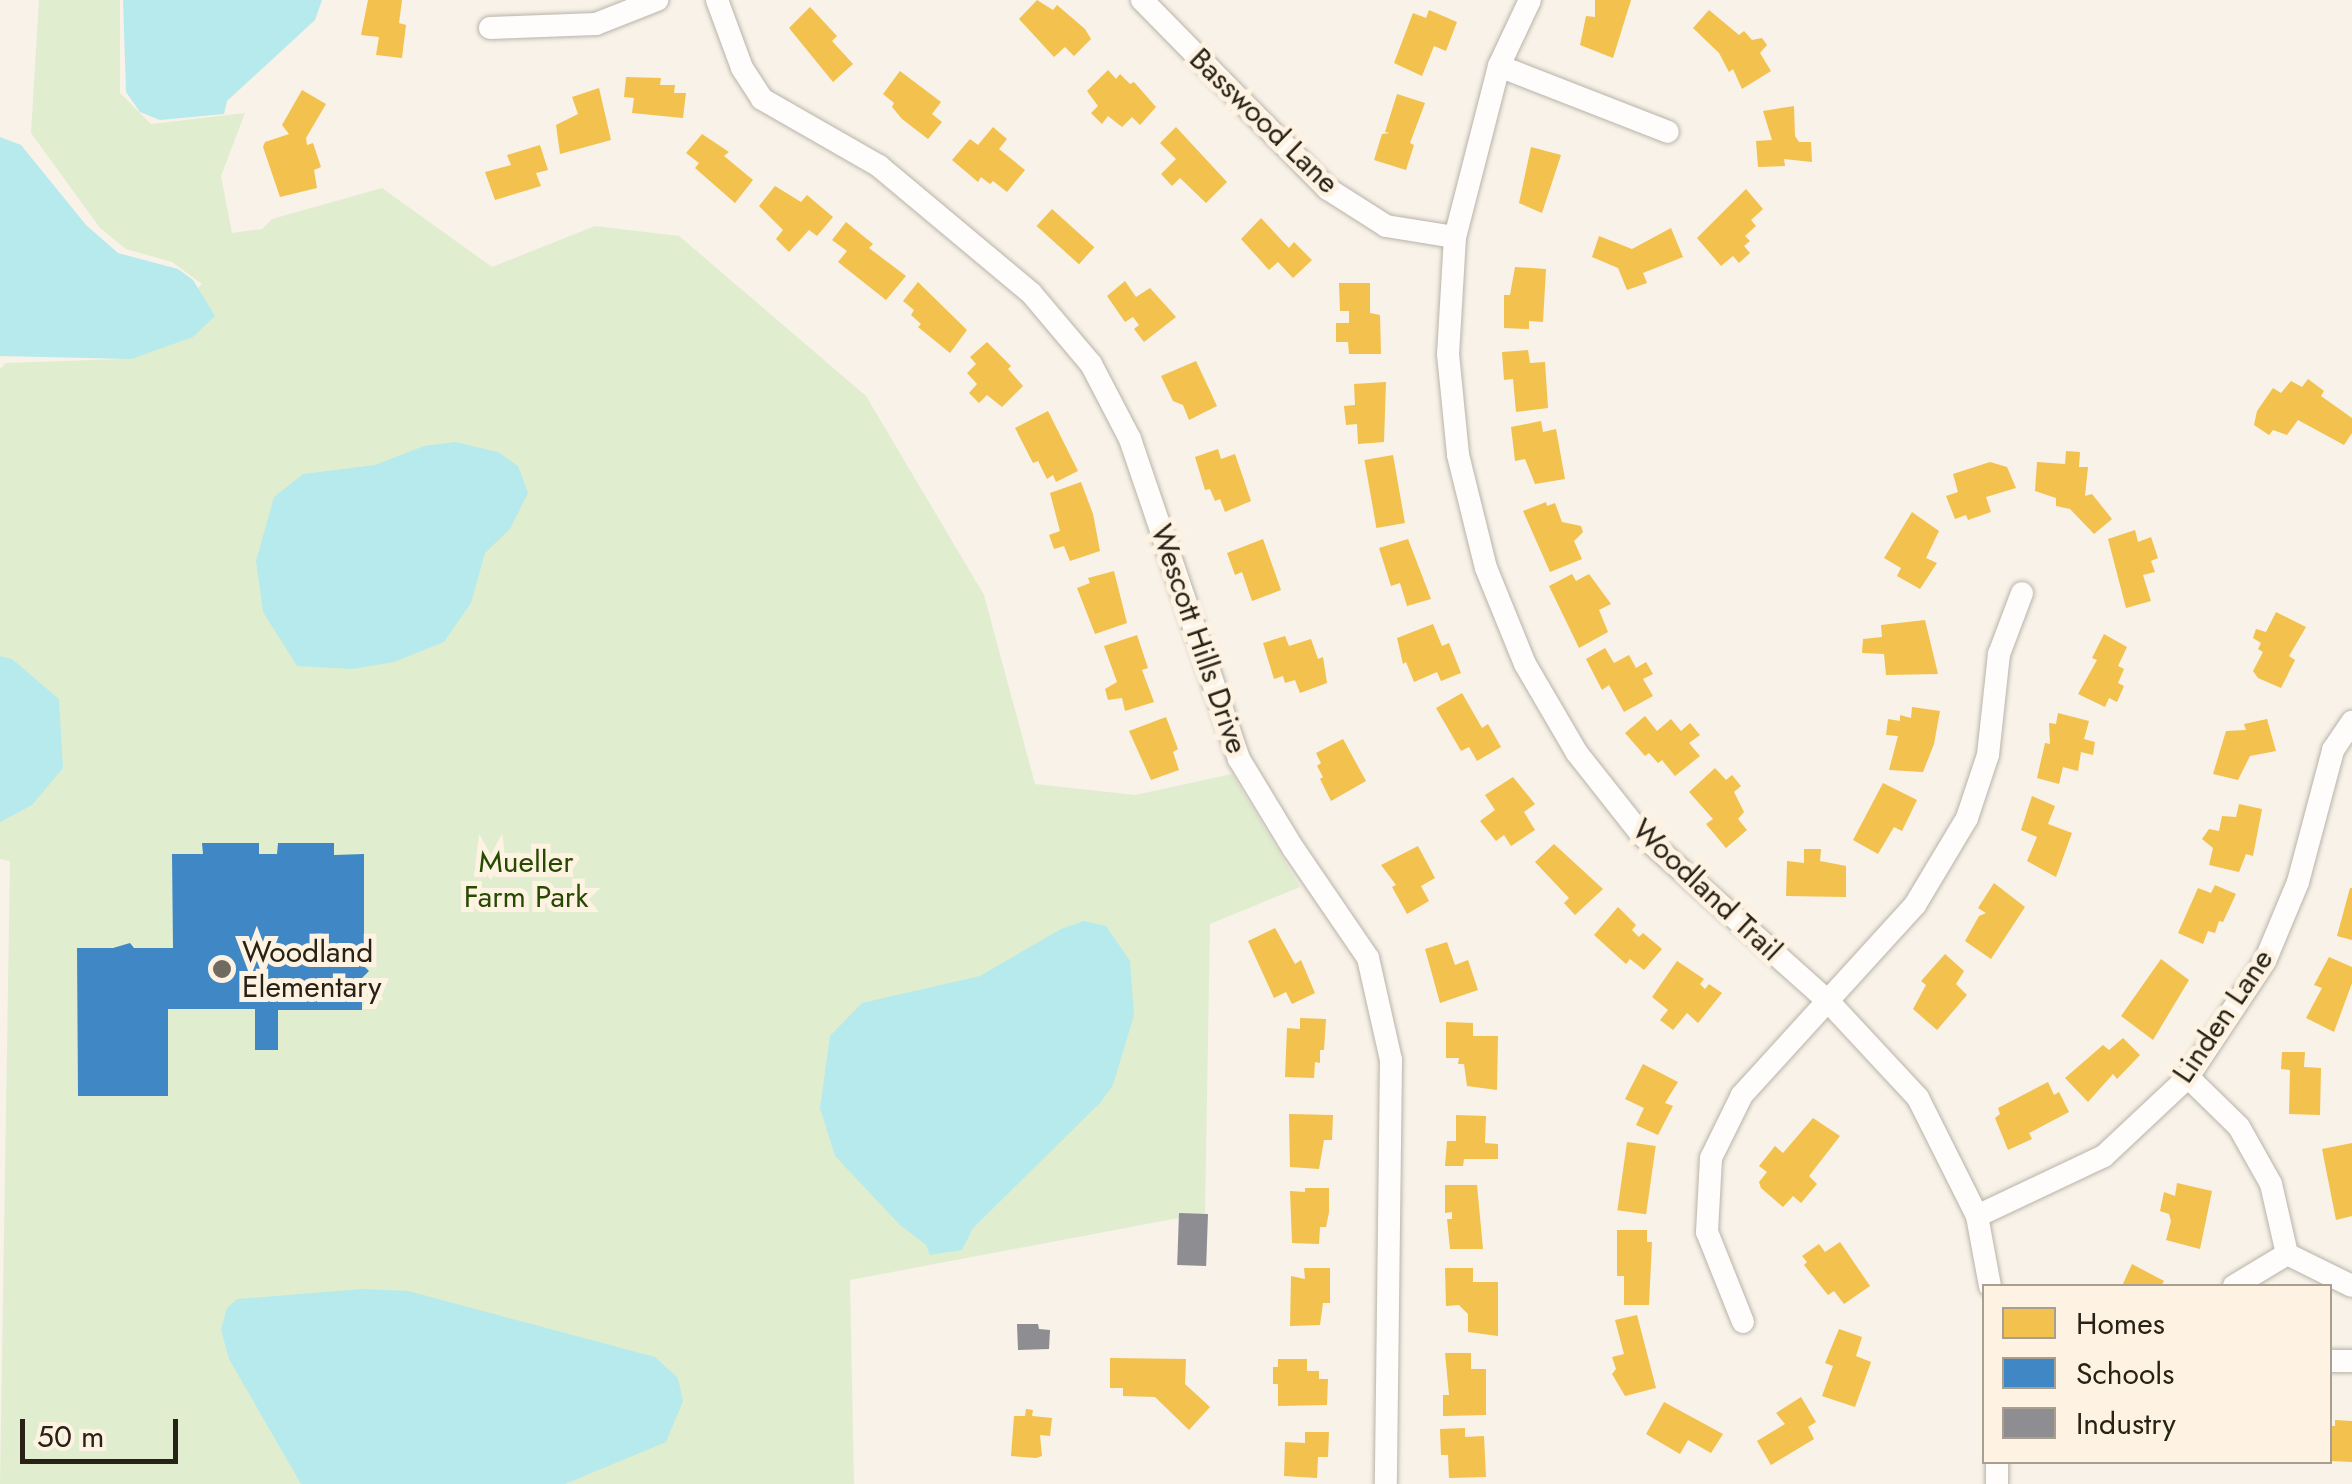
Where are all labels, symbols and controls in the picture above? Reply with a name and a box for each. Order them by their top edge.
street label: Basswood Lane [1182,41,1346,201]
street label: Wescott Hills Drive [1143,520,1255,758]
street label: Woodland Trail [1625,812,1789,968]
park label: Mueller Farm Park [464,844,588,914]
place label: Woodland Elementary [242,934,381,1004]
street label: Linden Lane [2165,942,2281,1090]
marker: Woodland Elementary [211,958,233,980]
legend [1982,1284,2332,1464]
text: Homes [2076,1302,2165,1345]
text: Schools [2076,1352,2174,1395]
scale bar [25,1399,182,1461]
text: Industry [2076,1402,2176,1445]
text: 50 m [37,1415,104,1458]

